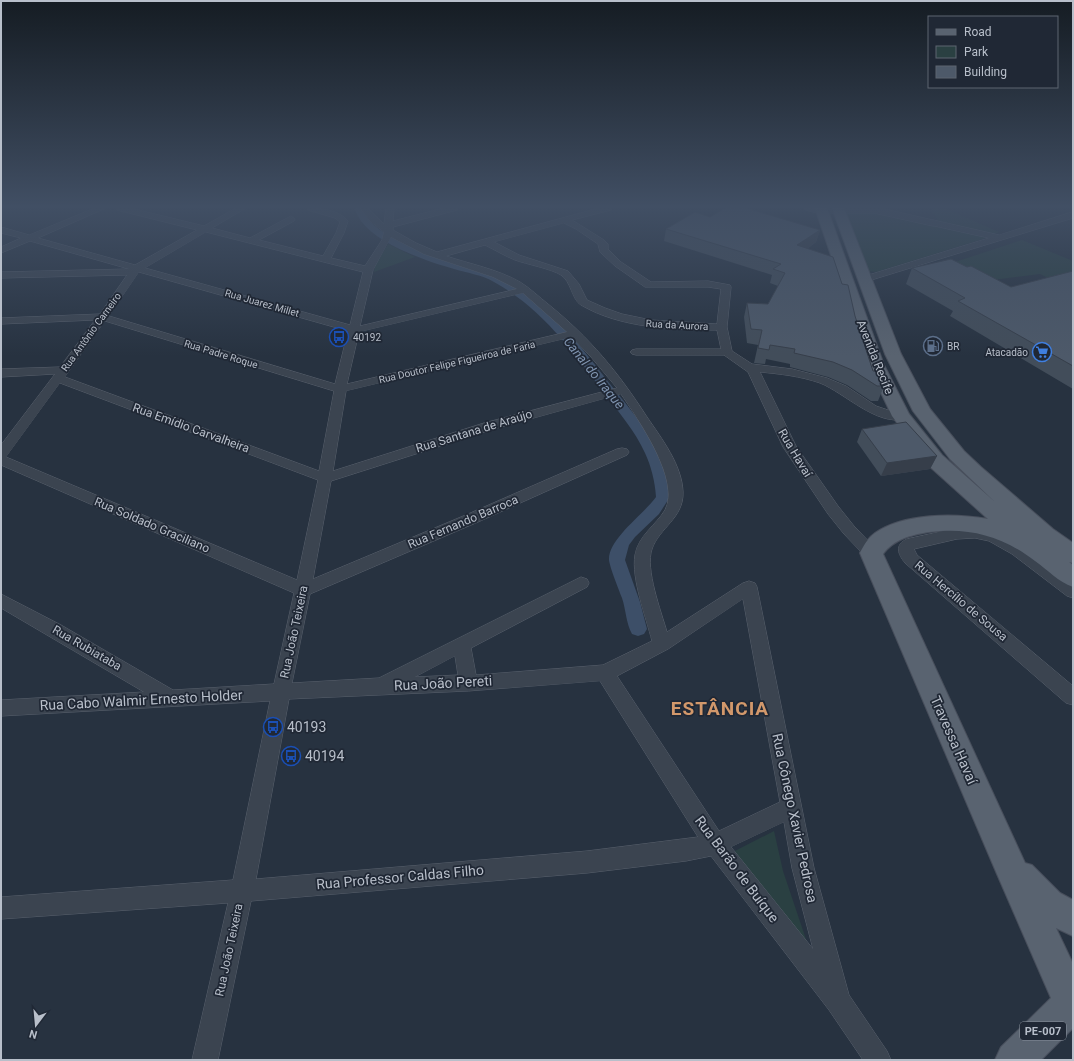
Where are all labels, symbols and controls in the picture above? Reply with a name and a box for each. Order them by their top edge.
legend [928,16,1058,88]
text: Road [964,25,992,39]
text: Park [964,45,989,59]
text: Building [964,65,1007,79]
street label: Rua Juarez Millet [224,287,300,319]
street label: Rua Antônio Carneiro [59,290,123,373]
street label: Rua da Aurora [645,318,709,332]
street label: Avenida Recife [854,318,896,396]
bus stop icon: 40192 [328,326,350,348]
place label: 40192 [353,332,381,343]
water label: Canal do Iraque [561,334,628,412]
fuel station icon: BR [922,335,944,357]
street label: Rua Padre Roque [183,338,259,370]
street label: Rua Doutor Felipe Figueiroa de Faria [378,339,536,385]
place label: BR [947,341,959,352]
supermarket icon: Atacadão [1031,341,1053,363]
place label: Atacadão [985,347,1028,358]
street label: Rua Emídio Carvalheira [131,400,251,456]
street label: Rua Santana de Araújo [414,407,534,455]
street label: Rua Havaí [775,426,815,481]
street label: Rua Fernando Barroca [406,492,520,552]
street label: Rua Soldado Graciliano [92,494,212,556]
street label: Rua Hercílio de Sousa [912,558,1010,644]
street label: Rua João Teixeira [277,584,311,680]
street label: Rua Rubiataba [50,623,124,673]
street label: Rua João Pereti [393,672,493,694]
street label: Rua Cabo Walmir Ernesto Holder [39,687,243,713]
street label: Travessa Havaí [927,693,981,787]
district label: ESTÂNCIA [671,697,769,720]
bus stop icon: 40193 [262,716,284,738]
place label: 40193 [287,719,326,735]
street label: Rua Cônego Xavier Pedrosa [769,732,821,904]
bus stop icon: 40194 [280,745,302,767]
place label: 40194 [305,748,344,764]
street label: Rua Barão de Buíque [692,813,782,925]
street label: Rua Professor Caldas Filho [316,862,485,892]
street label: Rua João Teixeira [212,902,246,998]
north arrow [16,1005,56,1045]
road number: PE-007 [1020,1022,1066,1040]
text: N [28,1027,39,1041]

